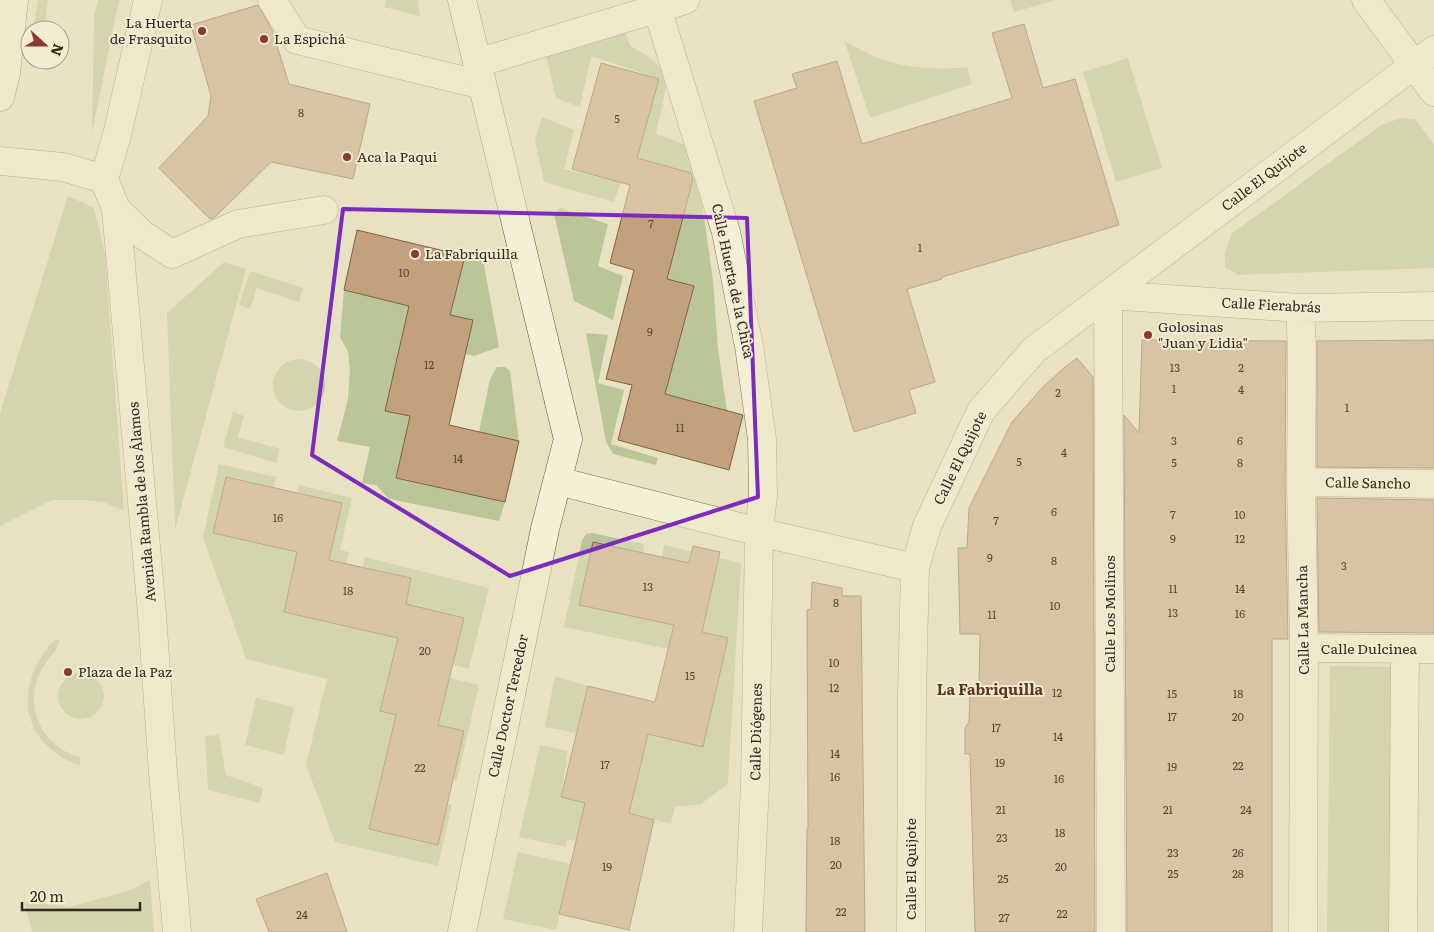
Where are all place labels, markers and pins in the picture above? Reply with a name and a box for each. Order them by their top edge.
place label: La Huerta de Frasquito [110,12,192,48]
marker: La Huerta de Frasquito [196,25,208,37]
place label: La Espichá [274,28,346,48]
marker: La Espichá [258,33,270,45]
place label: Aca la Paqui [357,146,438,166]
marker: Aca la Paqui [341,151,353,163]
place label: La Fabriquilla [425,243,518,263]
marker: La Fabriquilla [409,248,421,260]
place label: Golosinas "Juan y Lidia" [1158,316,1248,352]
marker: Golosinas "Juan y Lidia" [1142,329,1154,341]
place label: Plaza de la Paz [78,661,172,681]
marker: Plaza de la Paz [62,666,74,678]

